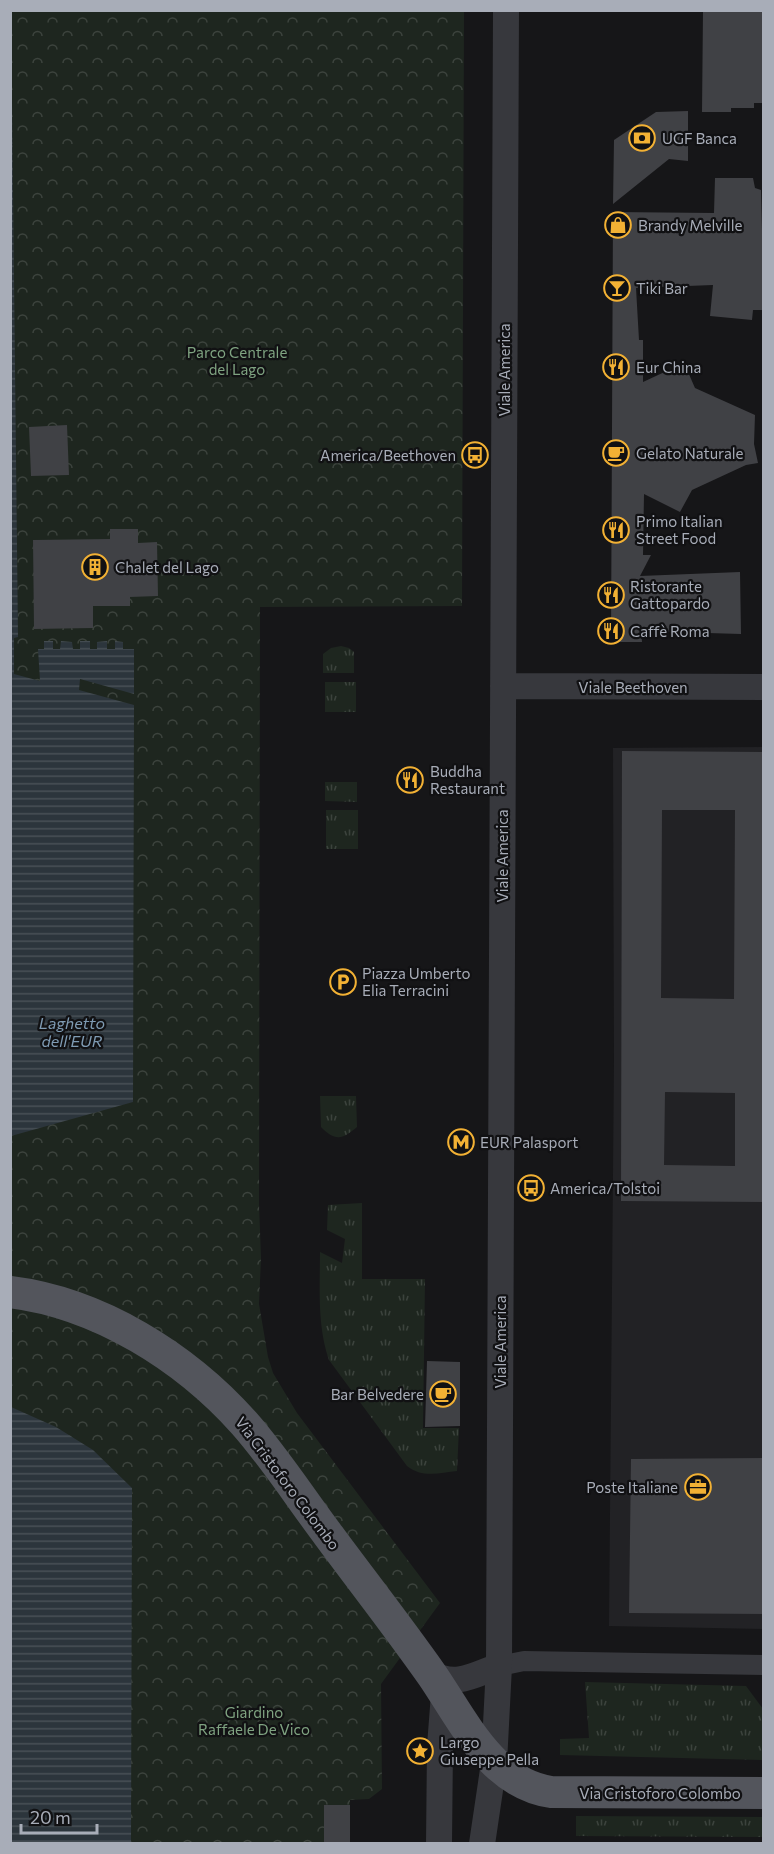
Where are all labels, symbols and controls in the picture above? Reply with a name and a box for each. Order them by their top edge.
bank icon: UGF Banca [627,123,657,153]
place label: UGF Banca [662,129,737,147]
shop icon: Brandy Melville [603,210,633,240]
place label: Brandy Melville [638,216,742,234]
bar icon: Tiki Bar [602,273,632,303]
place label: Tiki Bar [636,279,688,297]
street label: Viale America [495,323,513,417]
park label: Parco Centrale del Lago [187,343,287,378]
restaurant icon: Eur China [601,352,631,382]
place label: Eur China [636,358,701,376]
cafe icon: Gelato Naturale [601,438,631,468]
bus stop icon: America/Beethoven [460,440,490,470]
place label: Gelato Naturale [636,444,744,462]
place label: America/Beethoven [320,446,456,464]
place label: Primo Italian Street Food [636,512,722,547]
restaurant icon: Primo Italian Street Food [601,515,631,545]
building icon: Chalet del Lago [80,552,110,582]
place label: Chalet del Lago [115,558,219,576]
place label: Ristorante Gattopardo [630,577,710,612]
restaurant icon: Ristorante Gattopardo [596,580,626,610]
restaurant icon: Caffè Roma [596,616,626,646]
place label: Caffè Roma [630,622,710,640]
street label: Viale Beethoven [578,678,688,696]
place label: Buddha Restaurant [430,762,505,797]
restaurant icon: Buddha Restaurant [395,765,425,795]
street label: Viale America [493,809,511,903]
place label: Piazza Umberto Elia Terracini [362,964,471,999]
parking icon: Piazza Umberto Elia Terracini [328,967,358,997]
water label: Laghetto dell'EUR [39,1013,105,1050]
metro station icon: EUR Palasport [446,1127,476,1157]
place label: EUR Palasport [480,1133,579,1151]
bus stop icon: America/Tolstoi [516,1173,546,1203]
place label: America/Tolstoi [550,1179,660,1197]
street label: Viale America [491,1295,509,1389]
cafe icon: Bar Belvedere [428,1379,458,1409]
place label: Bar Belvedere [331,1385,424,1403]
street label: Via Cristoforo Colombo [232,1413,344,1553]
office icon: Poste Italiane [683,1472,713,1502]
place label: Poste Italiane [586,1478,678,1496]
park label: Giardino Raffaele De Vico [198,1703,310,1738]
place label: Largo Giuseppe Pella [440,1733,539,1768]
place icon: Largo Giuseppe Pella [405,1736,435,1766]
street label: Via Cristoforo Colombo [579,1784,741,1802]
scale bar [21,1797,98,1835]
text: 20 m [30,1806,71,1828]

